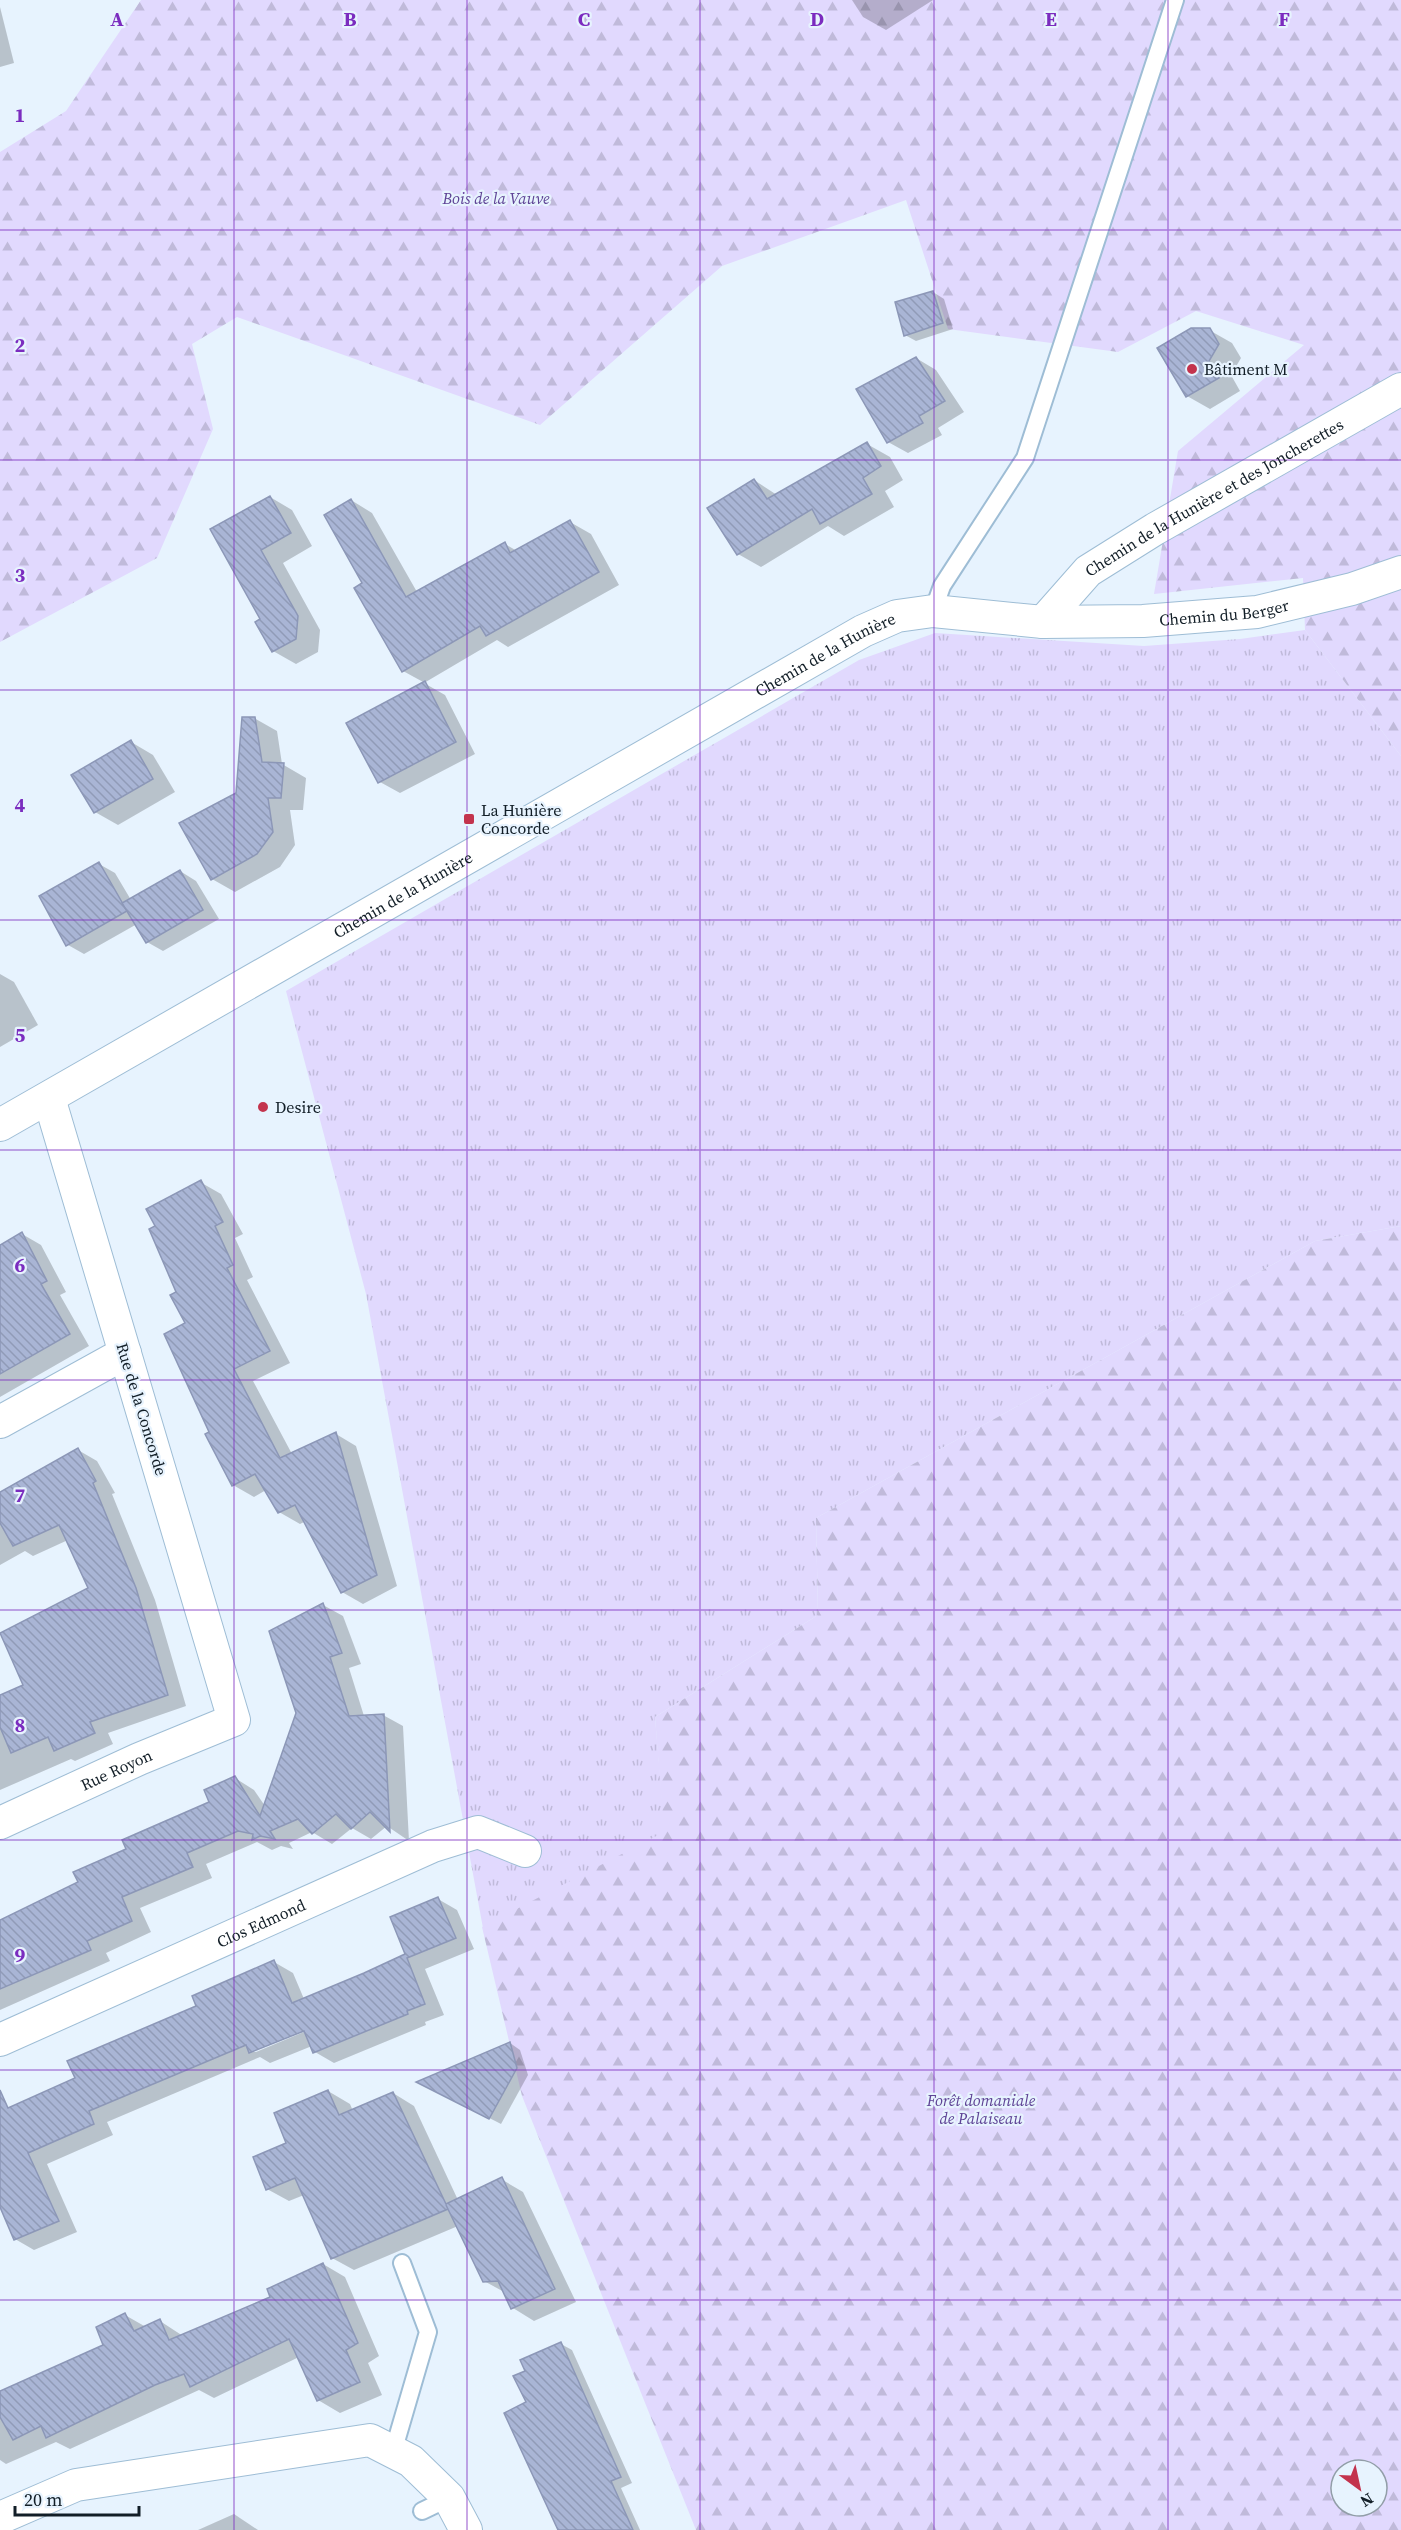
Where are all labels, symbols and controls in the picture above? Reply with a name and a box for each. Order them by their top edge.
text: A [110,5,124,33]
text: B [343,5,357,33]
text: C [578,5,590,33]
text: D [810,5,824,33]
text: E [1045,5,1057,33]
text: F [1278,5,1290,33]
text: 1 [15,101,25,129]
park label: Bois de la Vauve [441,187,550,209]
text: 2 [15,331,26,359]
place label: Bâtiment M [1204,358,1288,380]
marker: Bâtiment M [1185,362,1199,376]
street label: Chemin de la Hunière et des Joncherettes [1080,413,1347,581]
text: 3 [15,561,26,589]
street label: Chemin du Berger [1158,594,1291,631]
street label: Chemin de la Hunière [751,607,899,702]
text: 4 [15,791,26,819]
place label: La Hunière Concorde [481,799,561,839]
marker: La Hunière Concorde [462,812,476,826]
street label: Chemin de la Hunière [329,846,476,943]
text: 5 [15,1021,26,1049]
place label: Desire [275,1096,321,1118]
marker: Desire [256,1100,270,1114]
text: 6 [15,1251,26,1279]
street label: Rue de la Concorde [111,1340,173,1478]
text: 7 [15,1481,26,1509]
text: 8 [15,1711,25,1739]
street label: Rue Royon [77,1744,156,1795]
street label: Clos Edmond [213,1894,309,1953]
text: 9 [15,1941,26,1969]
park label: Forêt domaniale de Palaiseau [926,2089,1036,2129]
north arrow [1329,2458,1389,2518]
scale bar [15,2479,140,2517]
text: 20 m [24,2487,62,2512]
text: N [1356,2488,1378,2513]

